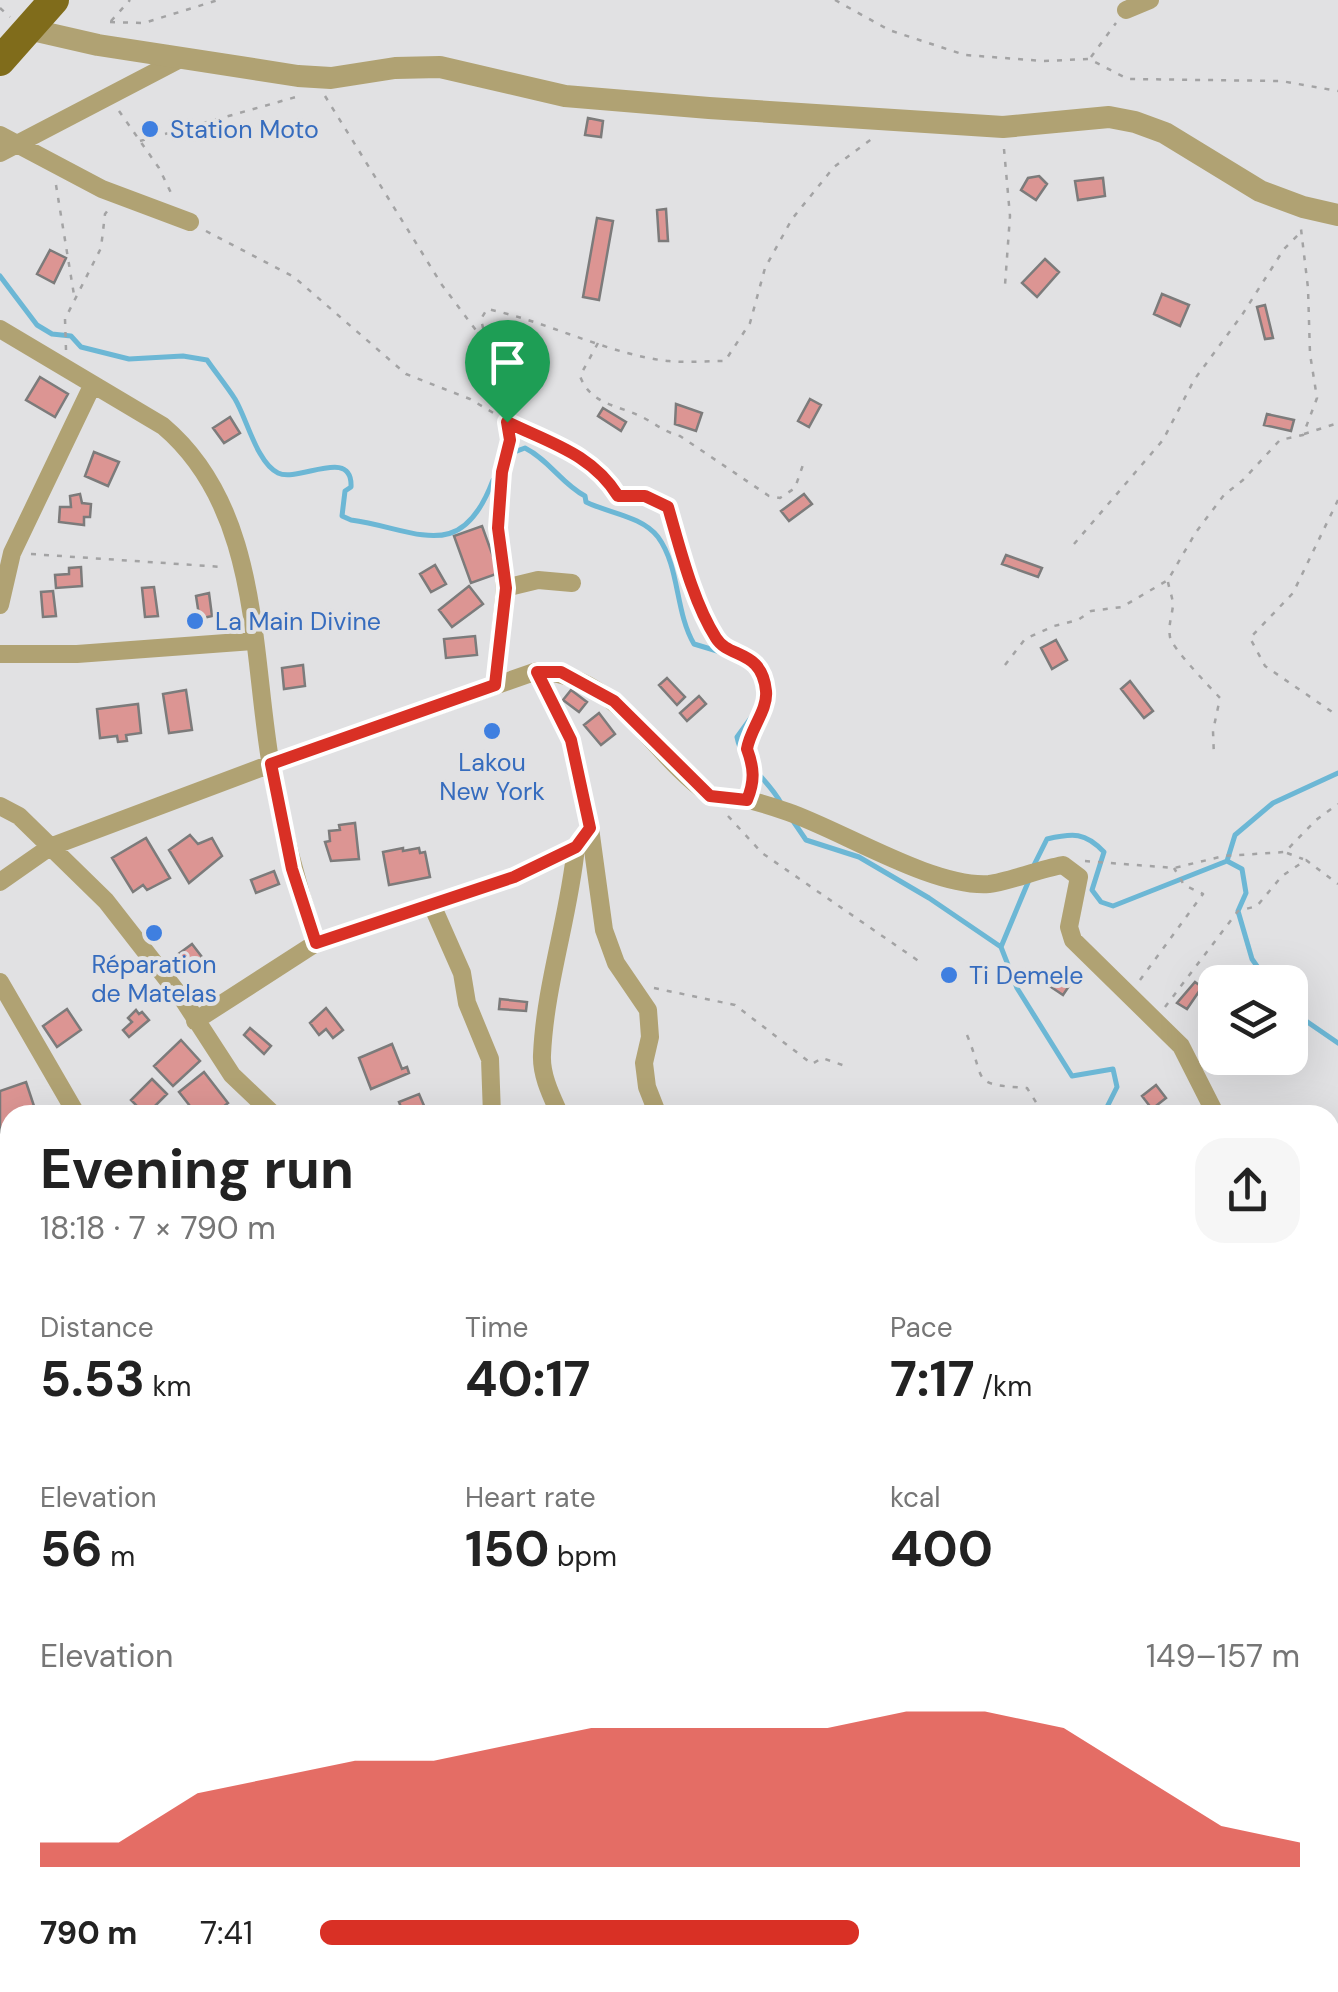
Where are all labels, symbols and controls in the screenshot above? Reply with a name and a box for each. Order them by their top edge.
place label: Station Moto [170,113,319,146]
marker: Station Moto [139,118,161,140]
pin [465,320,550,423]
icon: arrive [480,335,535,390]
place label: La Main Divine [215,605,381,638]
marker: La Main Divine [184,610,206,632]
marker: Lakou New York [481,720,503,742]
place label: Lakou New York [439,746,545,808]
marker: Réparation de Matelas [143,922,165,944]
place label: Réparation de Matelas [91,948,217,1010]
place label: Ti Demele [969,959,1083,992]
marker: Ti Demele [938,964,960,986]
map controls [1198,965,1308,1075]
button: layers [1198,965,1308,1075]
text: Evening run [40,1133,354,1205]
button: share [1195,1138,1300,1243]
text: 18:18 · 7 × 790 m [40,1207,276,1249]
text: Distance [40,1309,154,1346]
text: Time [465,1309,528,1346]
text: Pace [890,1309,953,1346]
text: 5.53 [40,1346,145,1412]
text: 40:17 [465,1346,590,1412]
text: 7:17 [890,1346,975,1412]
text: km [145,1368,191,1405]
text: /km [975,1368,1032,1405]
text: Elevation [40,1479,157,1516]
text: Heart rate [465,1479,596,1516]
text: kcal [890,1479,941,1516]
text: 56 [40,1516,103,1582]
text: 150 [465,1516,550,1582]
text: 400 [890,1516,993,1582]
text: m [103,1538,135,1575]
text: bpm [550,1538,617,1575]
text: Elevation [40,1635,173,1677]
text: 149–157 m [1146,1635,1300,1677]
text: 790 m [40,1912,137,1954]
text: 7:41 [200,1912,253,1954]

